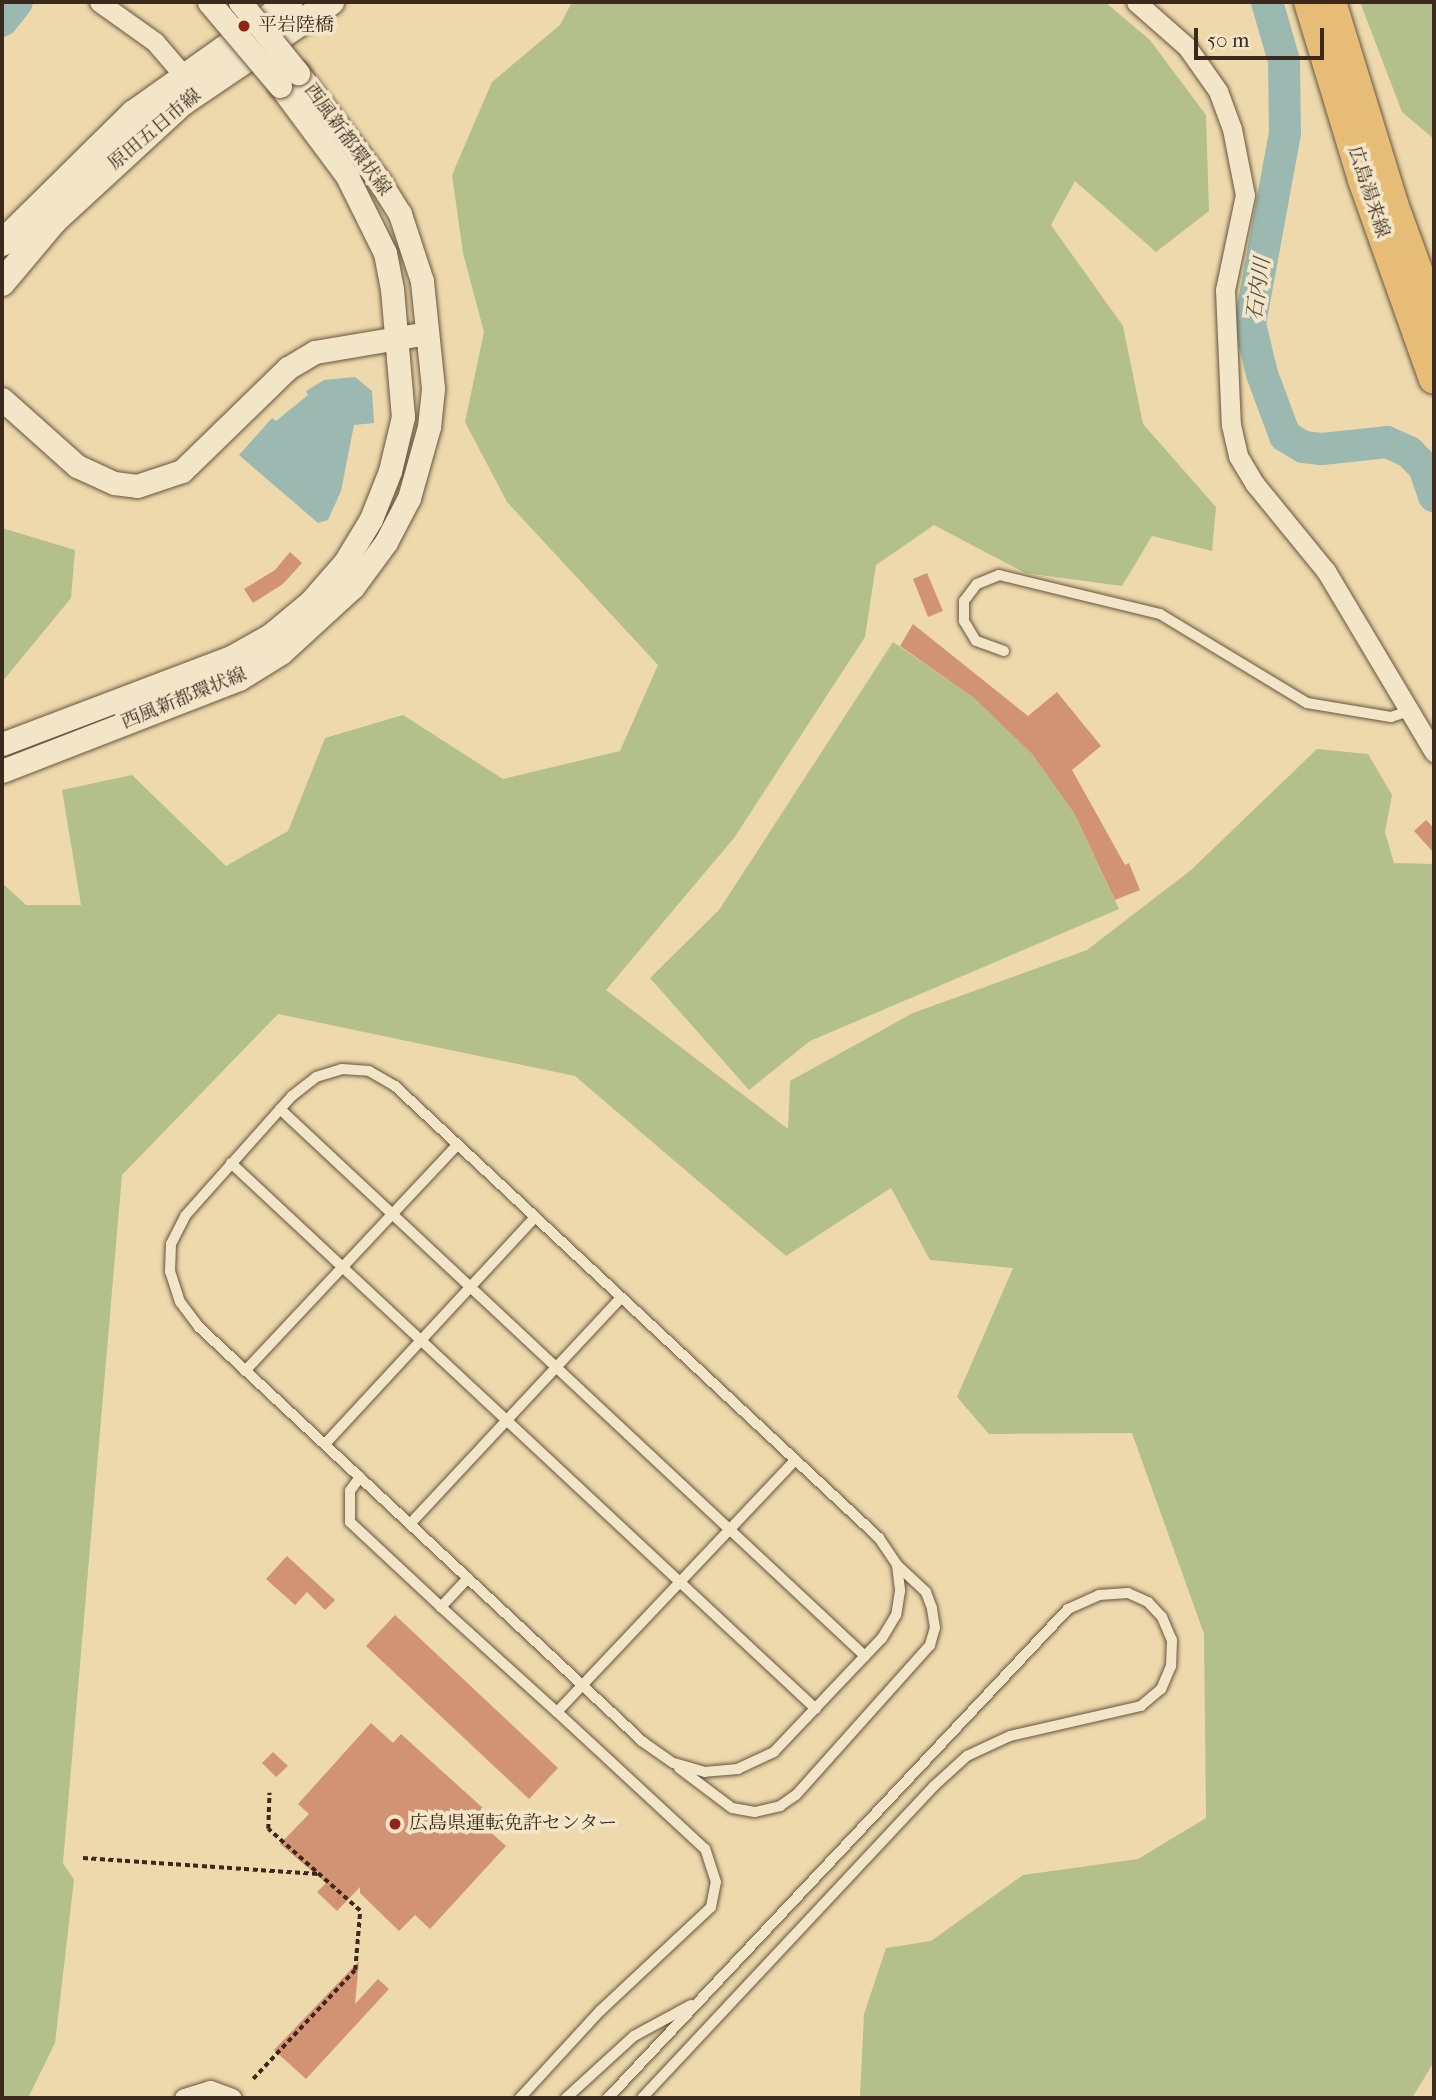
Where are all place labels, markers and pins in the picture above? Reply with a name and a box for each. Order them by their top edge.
place label: 平岩陸橋 [258,15,334,37]
marker: 平岩陸橋 [236,18,252,34]
place label: 広島県運転免許センター [409,1813,618,1835]
marker: 広島県運転免許センター [387,1816,403,1832]

